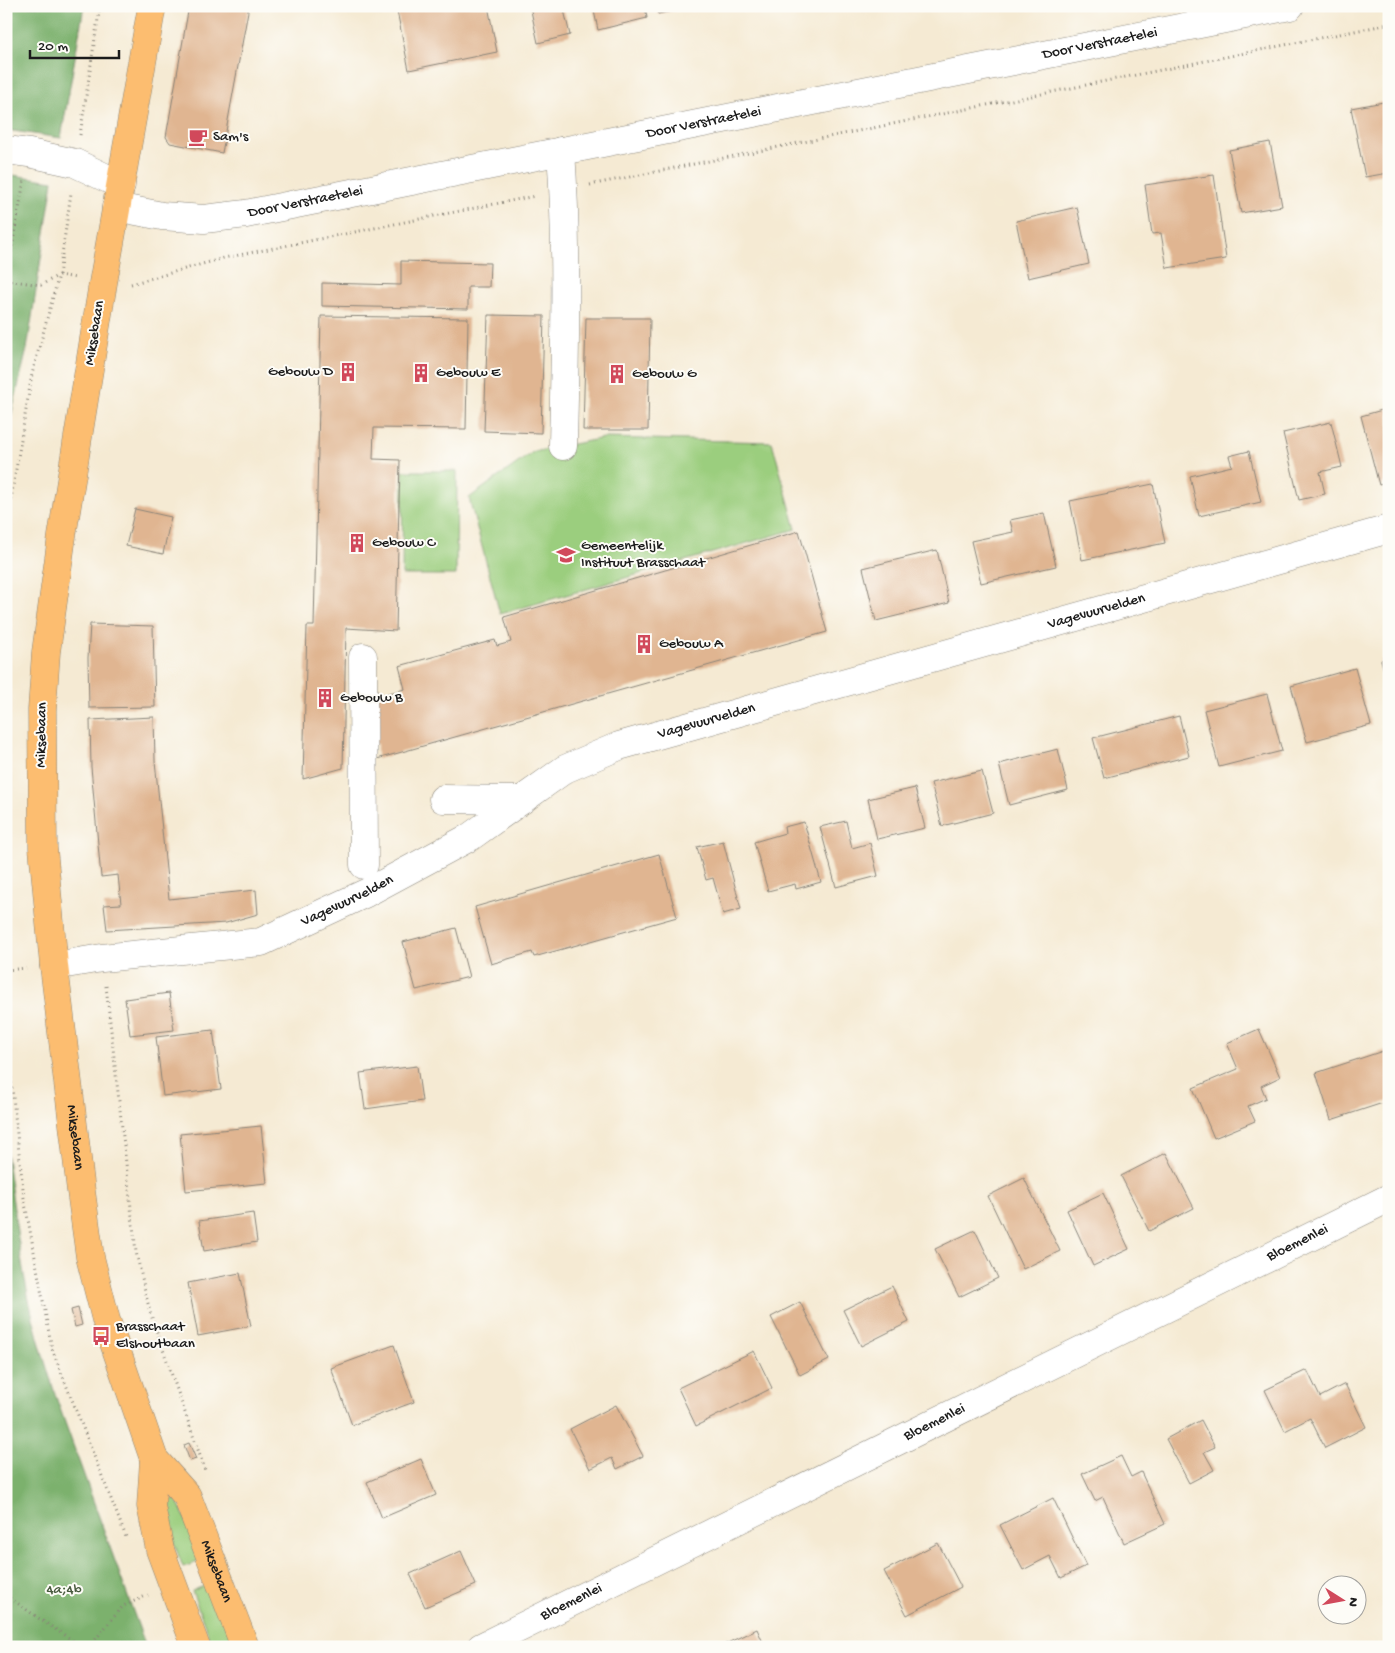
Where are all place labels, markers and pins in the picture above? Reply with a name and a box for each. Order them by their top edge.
cafe icon: Sam's [187,126,209,148]
place label: Sam's [213,128,249,146]
building icon: Gebouw D [337,361,359,383]
building icon: Gebouw E [410,362,432,384]
place label: Gebouw D [268,363,333,381]
building icon: Gebouw G [606,363,628,385]
place label: Gebouw E [436,364,501,382]
place label: Gebouw G [632,365,697,383]
building icon: Gebouw C [346,532,368,554]
place label: Gebouw C [372,534,436,552]
place label: Gemeentelijk Instituut Brasschaat [581,537,707,572]
school or university icon: Gemeentelijk Instituut Brasschaat [555,544,577,566]
building icon: Gebouw A [633,633,655,655]
place label: Gebouw A [659,635,724,653]
building icon: Gebouw B [314,687,336,709]
place label: Gebouw B [340,689,403,707]
place label: Brasschaat Elshoutbaan [115,1318,195,1353]
bus stop icon: Brasschaat Elshoutbaan [90,1325,112,1347]

